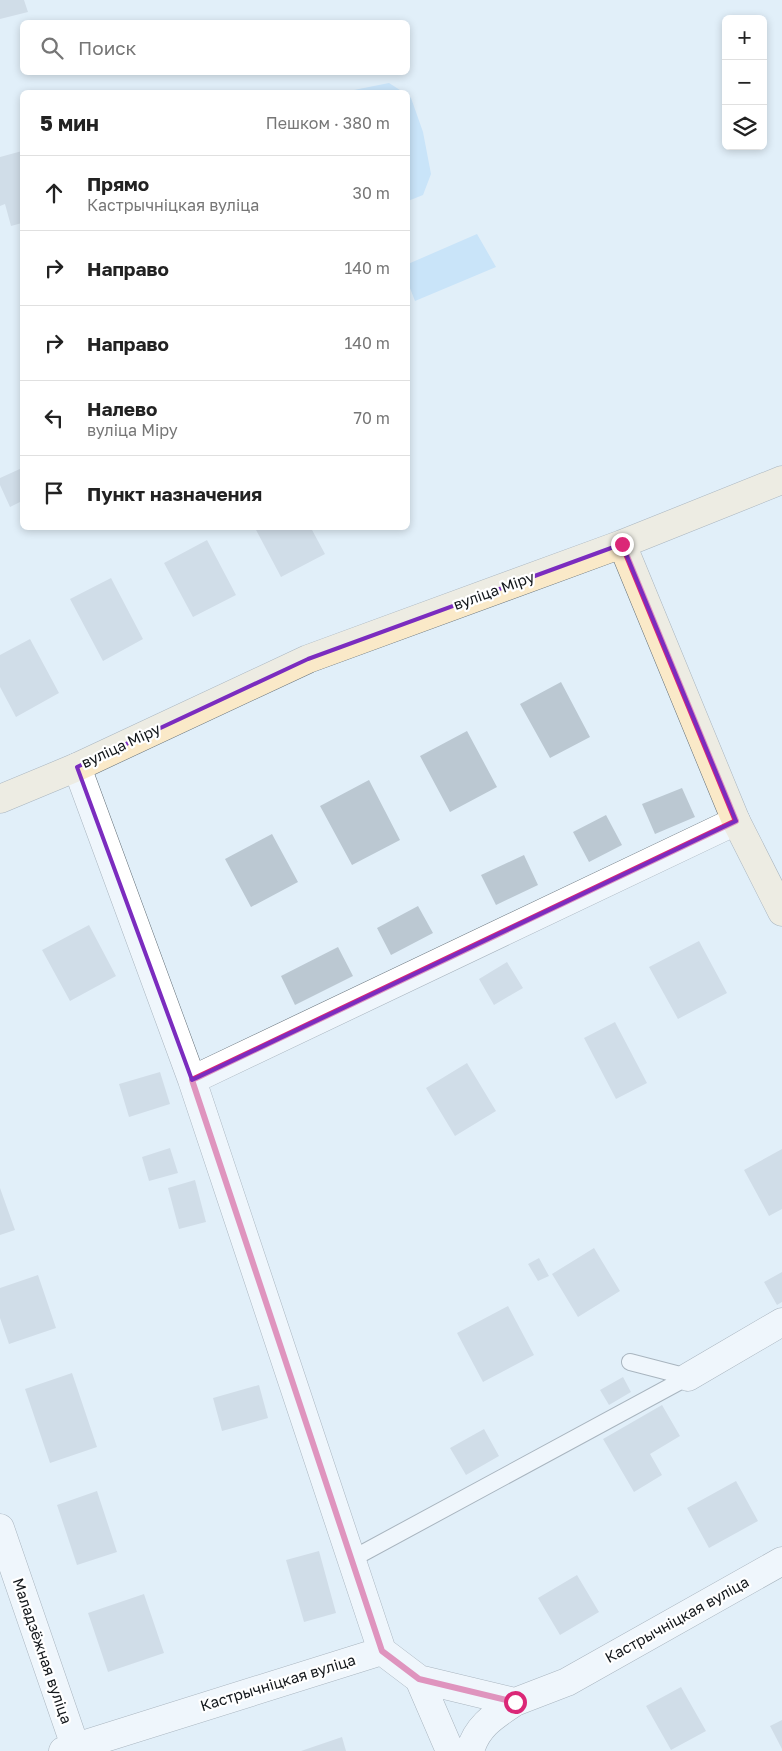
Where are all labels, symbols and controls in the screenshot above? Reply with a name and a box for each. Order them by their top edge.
map controls [722,15,767,150]
button: + [722,15,767,60]
search box [20,20,410,75]
icon: search [38,34,66,62]
text: Поиск [78,36,137,59]
button: − [722,60,767,105]
button: layers [722,105,767,150]
text: 5 мин [40,110,99,136]
text: Пешком · 380 m [266,113,390,133]
text: Прямо [87,172,149,195]
icon: ahead [40,179,68,207]
text: 30 m [353,183,390,203]
text: Кастрычніцкая вуліца [87,195,259,215]
icon: right [40,254,68,282]
text: Направо [87,257,169,280]
text: 140 m [344,258,390,278]
icon: right [40,329,68,357]
text: Направо [87,332,169,355]
text: 140 m [344,333,390,353]
text: Налево [87,397,157,420]
icon: left [40,404,68,432]
text: 70 m [353,408,390,428]
text: вуліца Міру [87,420,178,440]
icon: arrive [40,479,68,507]
text: Пункт назначения [87,482,262,505]
route end [611,533,634,556]
street label: вуліца Міру [451,567,537,613]
street label: вуліца Міру [78,719,163,771]
street label: Кастрычніцкая вуліца [601,1572,752,1666]
street label: Маладзёжная вуліца [10,1575,76,1726]
street label: Кастрычніцкая вуліца [198,1650,358,1714]
route start [504,1691,527,1714]

